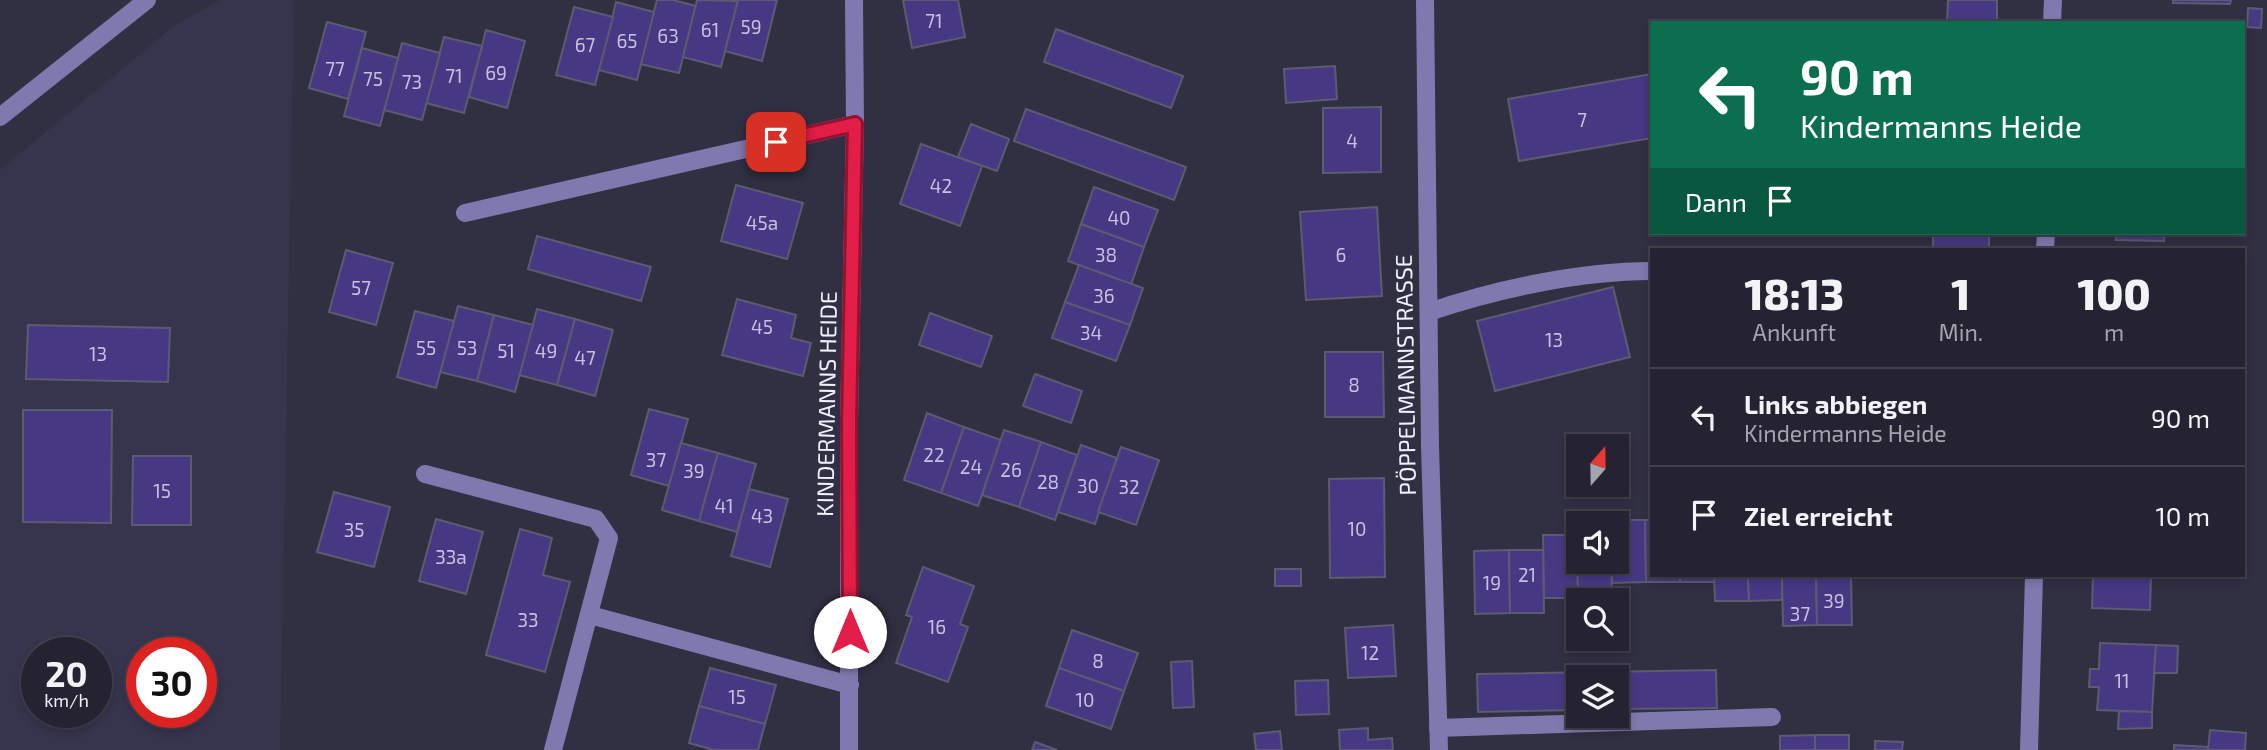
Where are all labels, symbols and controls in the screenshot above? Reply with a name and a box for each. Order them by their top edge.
house number: 71 [925,9,943,32]
house number: 59 [740,15,762,38]
house number: 61 [701,18,719,41]
house number: 63 [657,24,679,47]
house number: 65 [616,29,638,52]
house number: 67 [575,33,596,56]
text: 90 m [1800,46,1914,105]
icon: left [1685,49,1776,140]
house number: 77 [325,57,345,80]
house number: 69 [485,61,507,84]
house number: 71 [445,64,463,87]
house number: 75 [363,67,383,90]
house number: 73 [402,70,422,93]
text: Kindermanns Heide [1800,106,2082,144]
house number: 7 [1577,108,1587,131]
pin [746,112,806,172]
icon: arrive [757,123,795,161]
house number: 4 [1346,129,1358,152]
house number: 42 [930,174,952,197]
icon: arrive [1761,182,1799,220]
text: Dann [1685,186,1747,217]
house number: 40 [1107,206,1131,229]
house number: 45a [746,211,778,234]
house number: 38 [1095,243,1117,266]
house number: 6 [1336,243,1346,266]
street label: PÖPPELMANNSTRASSE [1389,254,1421,496]
text: 18:13 [1744,268,1844,318]
text: 1 [1951,268,1970,318]
text: 100 [2077,268,2151,318]
house number: 57 [351,276,371,299]
house number: 36 [1093,284,1115,307]
street label: KINDERMANNS HEIDE [810,291,842,517]
house number: 45 [751,315,773,338]
text: Ankunft [1753,318,1836,346]
text: Min. [1939,318,1983,346]
text: m [2104,318,2124,346]
house number: 34 [1080,321,1102,344]
house number: 13 [1545,328,1563,351]
house number: 55 [416,336,436,359]
house number: 53 [457,336,477,359]
house number: 51 [497,339,515,362]
house number: 49 [535,339,557,362]
house number: 13 [89,342,107,365]
house number: 47 [574,346,596,369]
house number: 8 [1348,373,1360,396]
text: Links abbiegen [1744,388,1928,419]
icon: left [1685,398,1723,436]
text: 90 m [2151,402,2210,433]
text: Kindermanns Heide [1744,419,1947,447]
north arrow [1566,434,1629,497]
map controls [1566,434,1629,728]
house number: 22 [923,443,945,466]
house number: 37 [646,448,666,471]
house number: 24 [960,455,982,478]
house number: 26 [1000,458,1022,481]
house number: 39 [683,459,705,482]
house number: 28 [1037,470,1059,493]
house number: 30 [1077,474,1099,497]
house number: 32 [1118,475,1140,498]
house number: 15 [153,479,171,502]
house number: 41 [714,494,734,517]
icon: arrive [1685,496,1723,534]
text: Ziel erreicht [1744,500,1893,531]
text: 10 m [2155,500,2210,531]
house number: 43 [751,504,773,527]
button: sound [1566,511,1629,574]
house number: 10 [1347,517,1367,540]
house number: 35 [344,518,364,541]
house number: 33a [435,545,467,568]
house number: 21 [1518,563,1536,586]
house number: 19 [1483,571,1501,594]
button: search [1566,588,1629,651]
house number: 39 [1823,589,1845,612]
position arrow [813,595,887,669]
house number: 37 [1790,602,1810,625]
house number: 33 [517,608,539,631]
house number: 16 [928,615,946,638]
speed limit sign: 30 [126,637,217,728]
house number: 12 [1361,641,1379,664]
house number: 8 [1092,649,1104,672]
text: 20 [45,652,88,694]
button: layers [1566,665,1629,728]
house number: 11 [2114,669,2130,692]
house number: 15 [728,685,746,708]
house number: 10 [1075,688,1095,711]
text: km/h [44,689,89,711]

